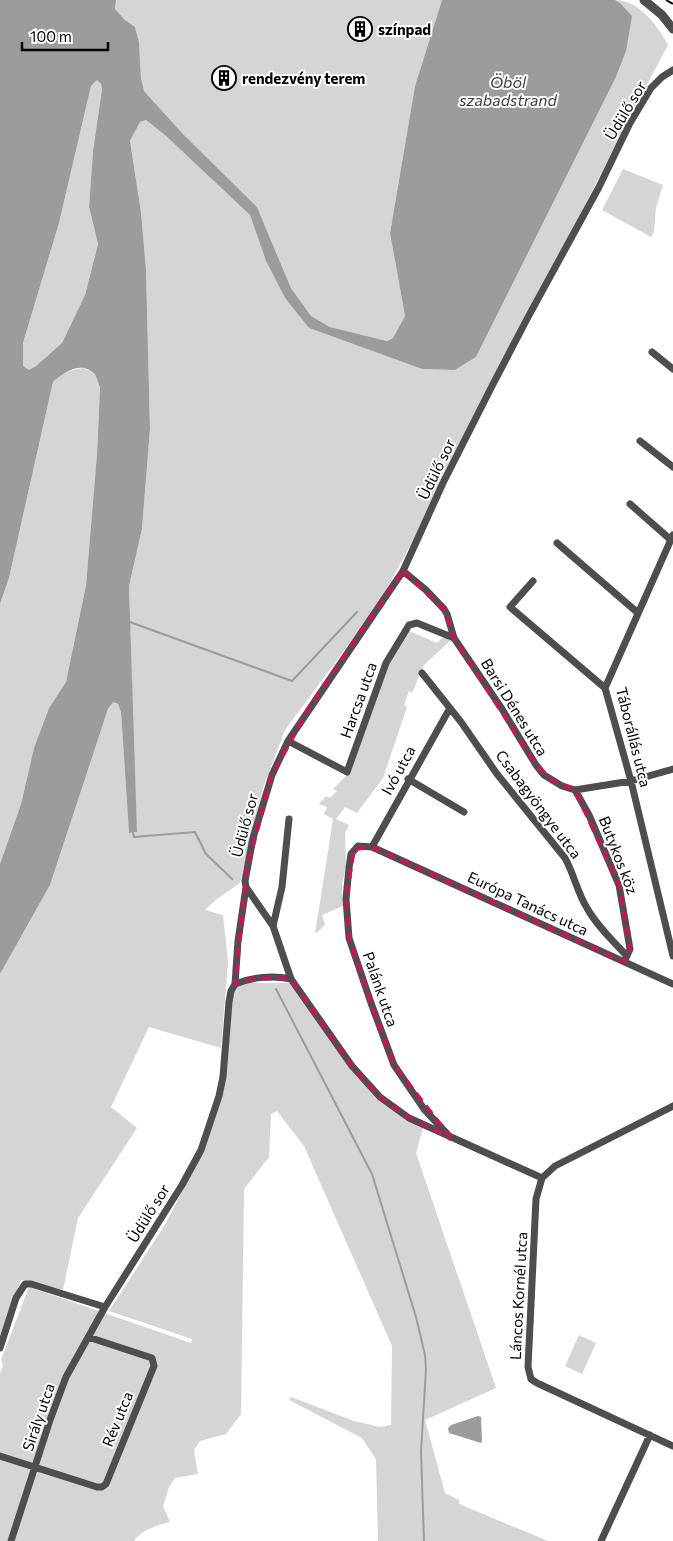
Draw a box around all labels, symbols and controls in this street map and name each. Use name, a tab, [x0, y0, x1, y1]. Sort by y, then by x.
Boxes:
building icon: színpad	[347, 16, 373, 42]
scale bar	[22, 20, 109, 52]
place label: színpad	[378, 20, 431, 38]
text: 100 m	[30, 27, 72, 45]
building icon: rendezvény terem	[211, 65, 237, 91]
place label: rendezvény terem	[242, 69, 365, 87]
water label: Öböl szabadstrand	[459, 72, 557, 109]
street label: Üdülő sor	[600, 77, 650, 143]
street label: Üdülő sor	[414, 436, 458, 502]
street label: Barsi Dénes utca	[478, 655, 552, 759]
street label: Harcsa utca	[336, 660, 380, 740]
street label: Táborállás utca	[613, 685, 655, 789]
street label: Ivó utca	[377, 742, 419, 798]
street label: Csabagyöngye utca	[492, 746, 586, 862]
street label: Üdülő sor	[227, 791, 261, 859]
street label: Butykos köz	[596, 813, 642, 897]
street label: Európa Tanács utca	[465, 867, 591, 939]
street label: Palánk utca	[360, 949, 402, 1029]
street label: Üdülő sor	[123, 1180, 173, 1246]
street label: Láncos Kornél utca	[506, 1231, 530, 1361]
street label: Sirály utca	[18, 1381, 58, 1453]
street label: Rév utca	[98, 1389, 136, 1449]

